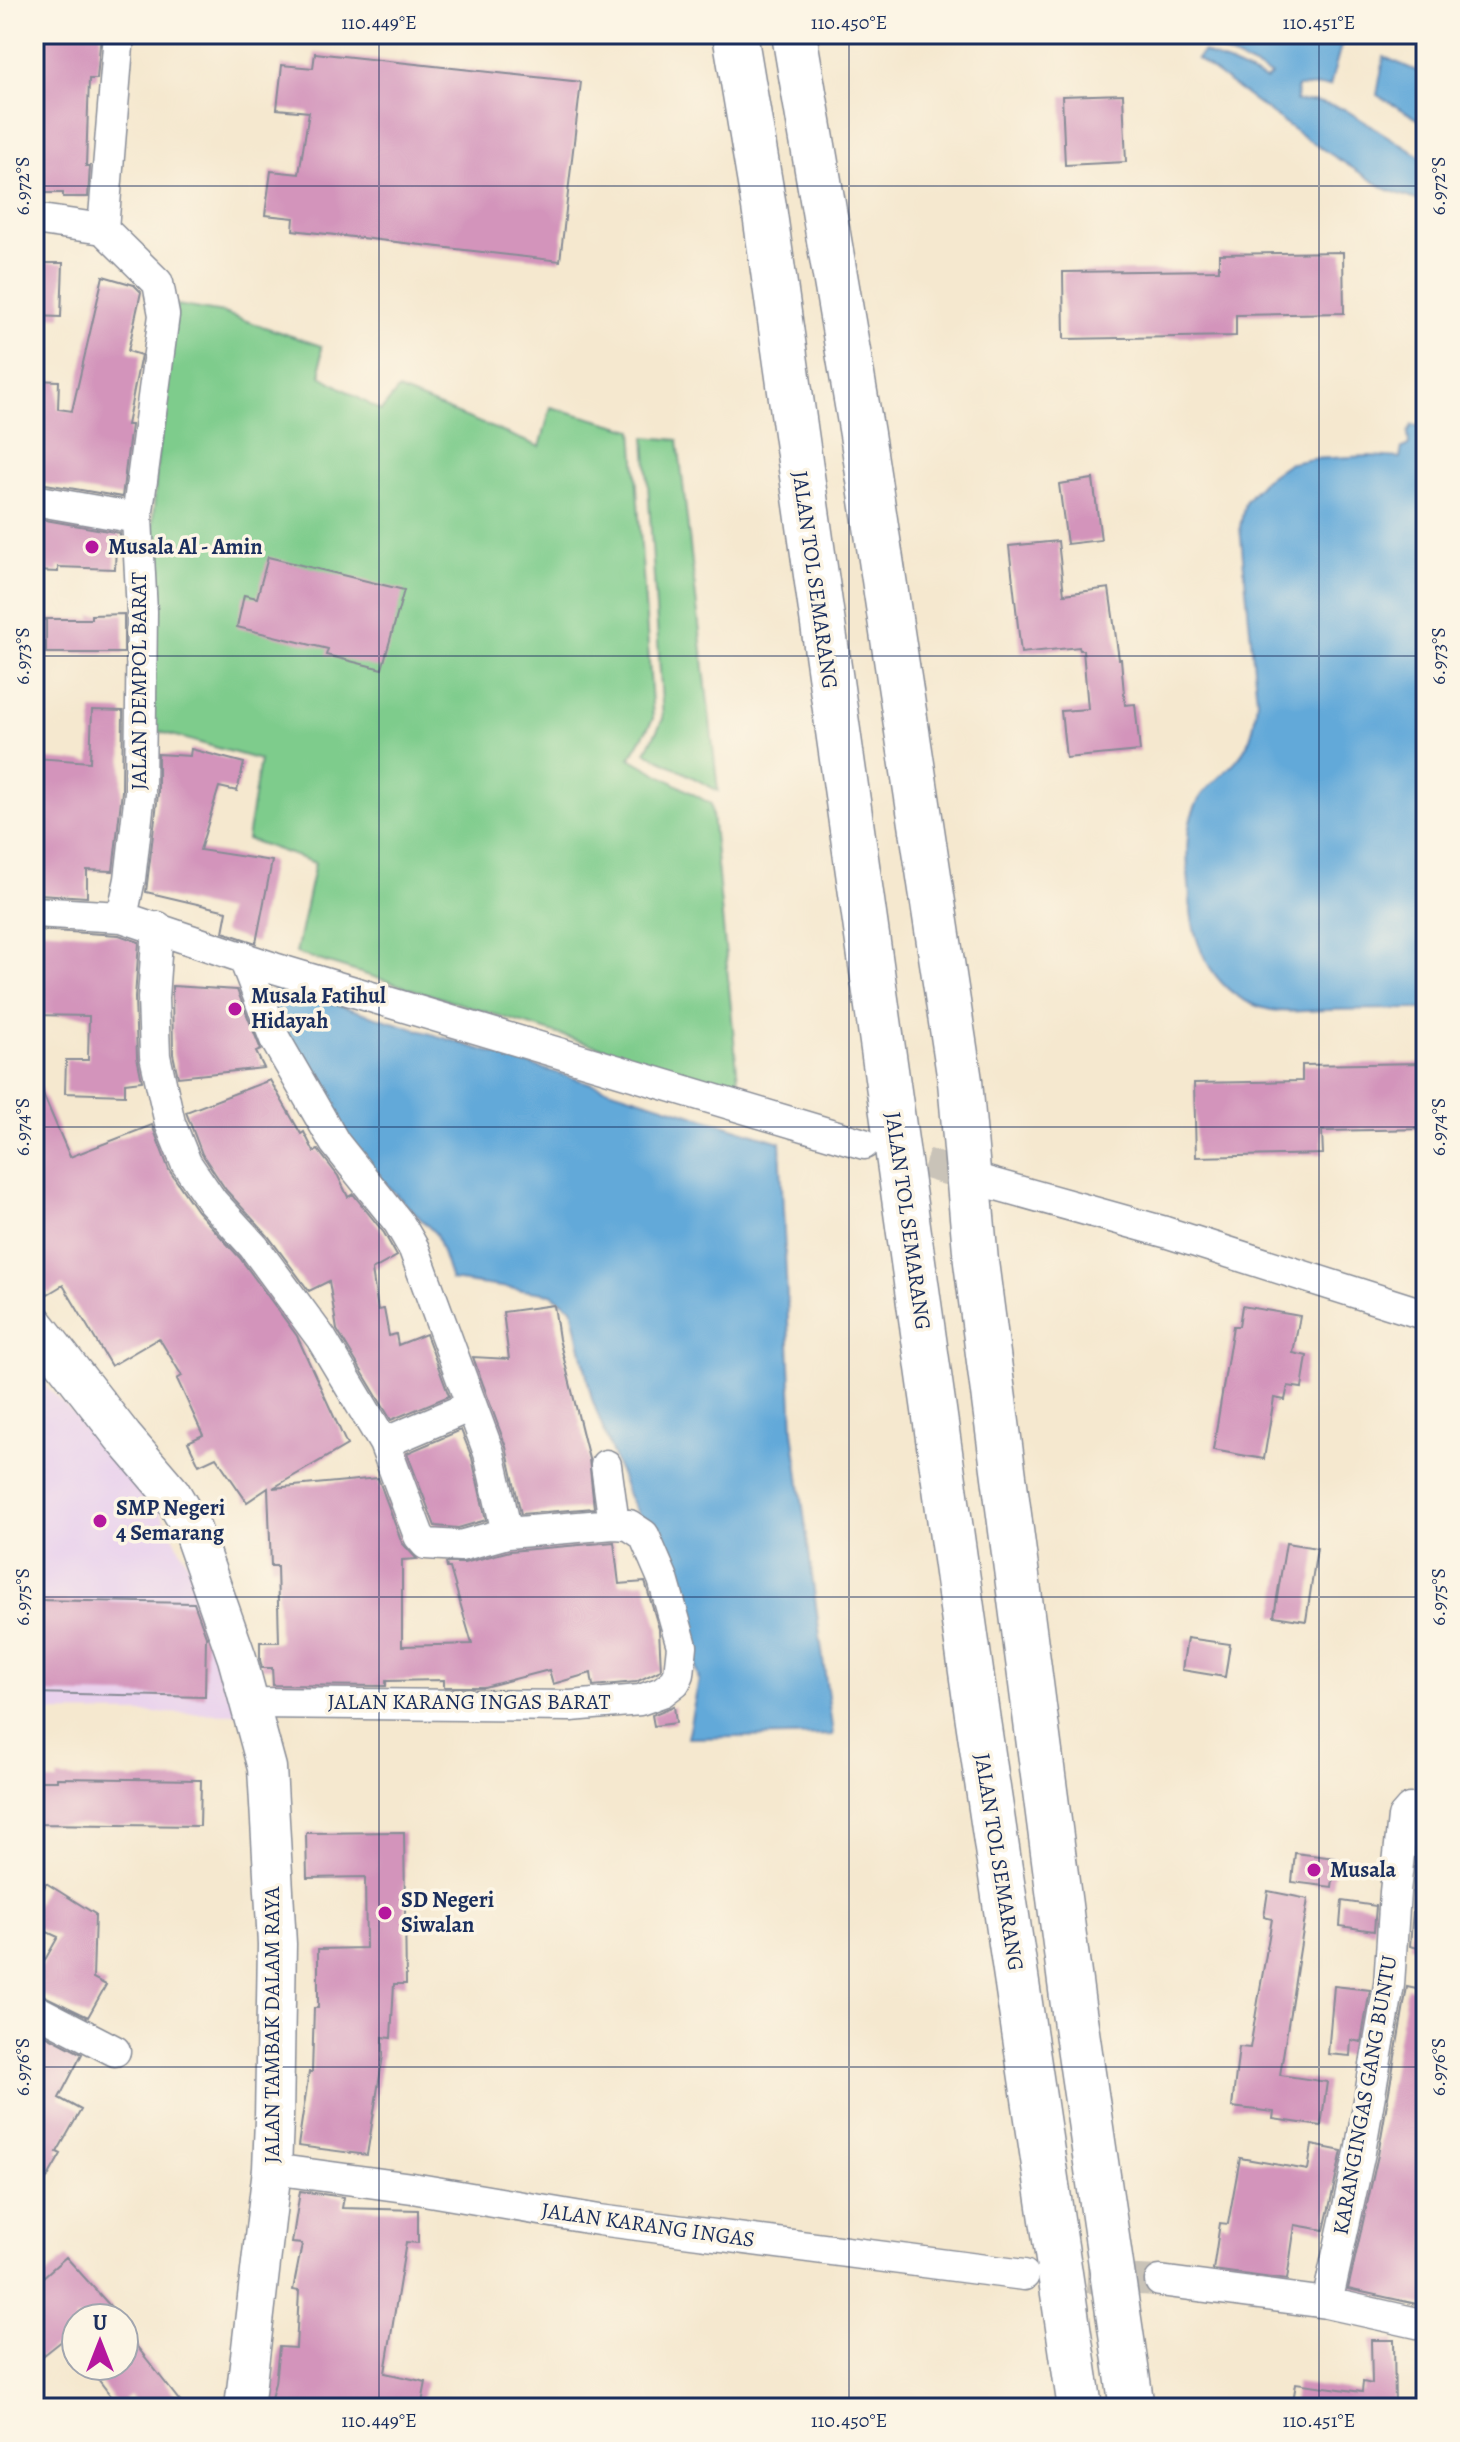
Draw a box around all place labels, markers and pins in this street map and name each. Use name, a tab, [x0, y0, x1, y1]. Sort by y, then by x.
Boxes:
place label: Musala Al - Amin	[108, 532, 263, 562]
marker: Musala Al - Amin	[83, 538, 101, 556]
place label: Musala Fatihul Hidayah	[251, 981, 386, 1036]
marker: Musala Fatihul Hidayah	[226, 1000, 244, 1018]
place label: SMP Negeri 4 Semarang	[116, 1493, 225, 1548]
marker: SMP Negeri 4 Semarang	[91, 1512, 109, 1530]
place label: Musala	[1330, 1855, 1397, 1885]
marker: Musala	[1305, 1861, 1323, 1879]
place label: SD Negeri Siwalan	[401, 1885, 494, 1940]
marker: SD Negeri Siwalan	[376, 1904, 394, 1922]

